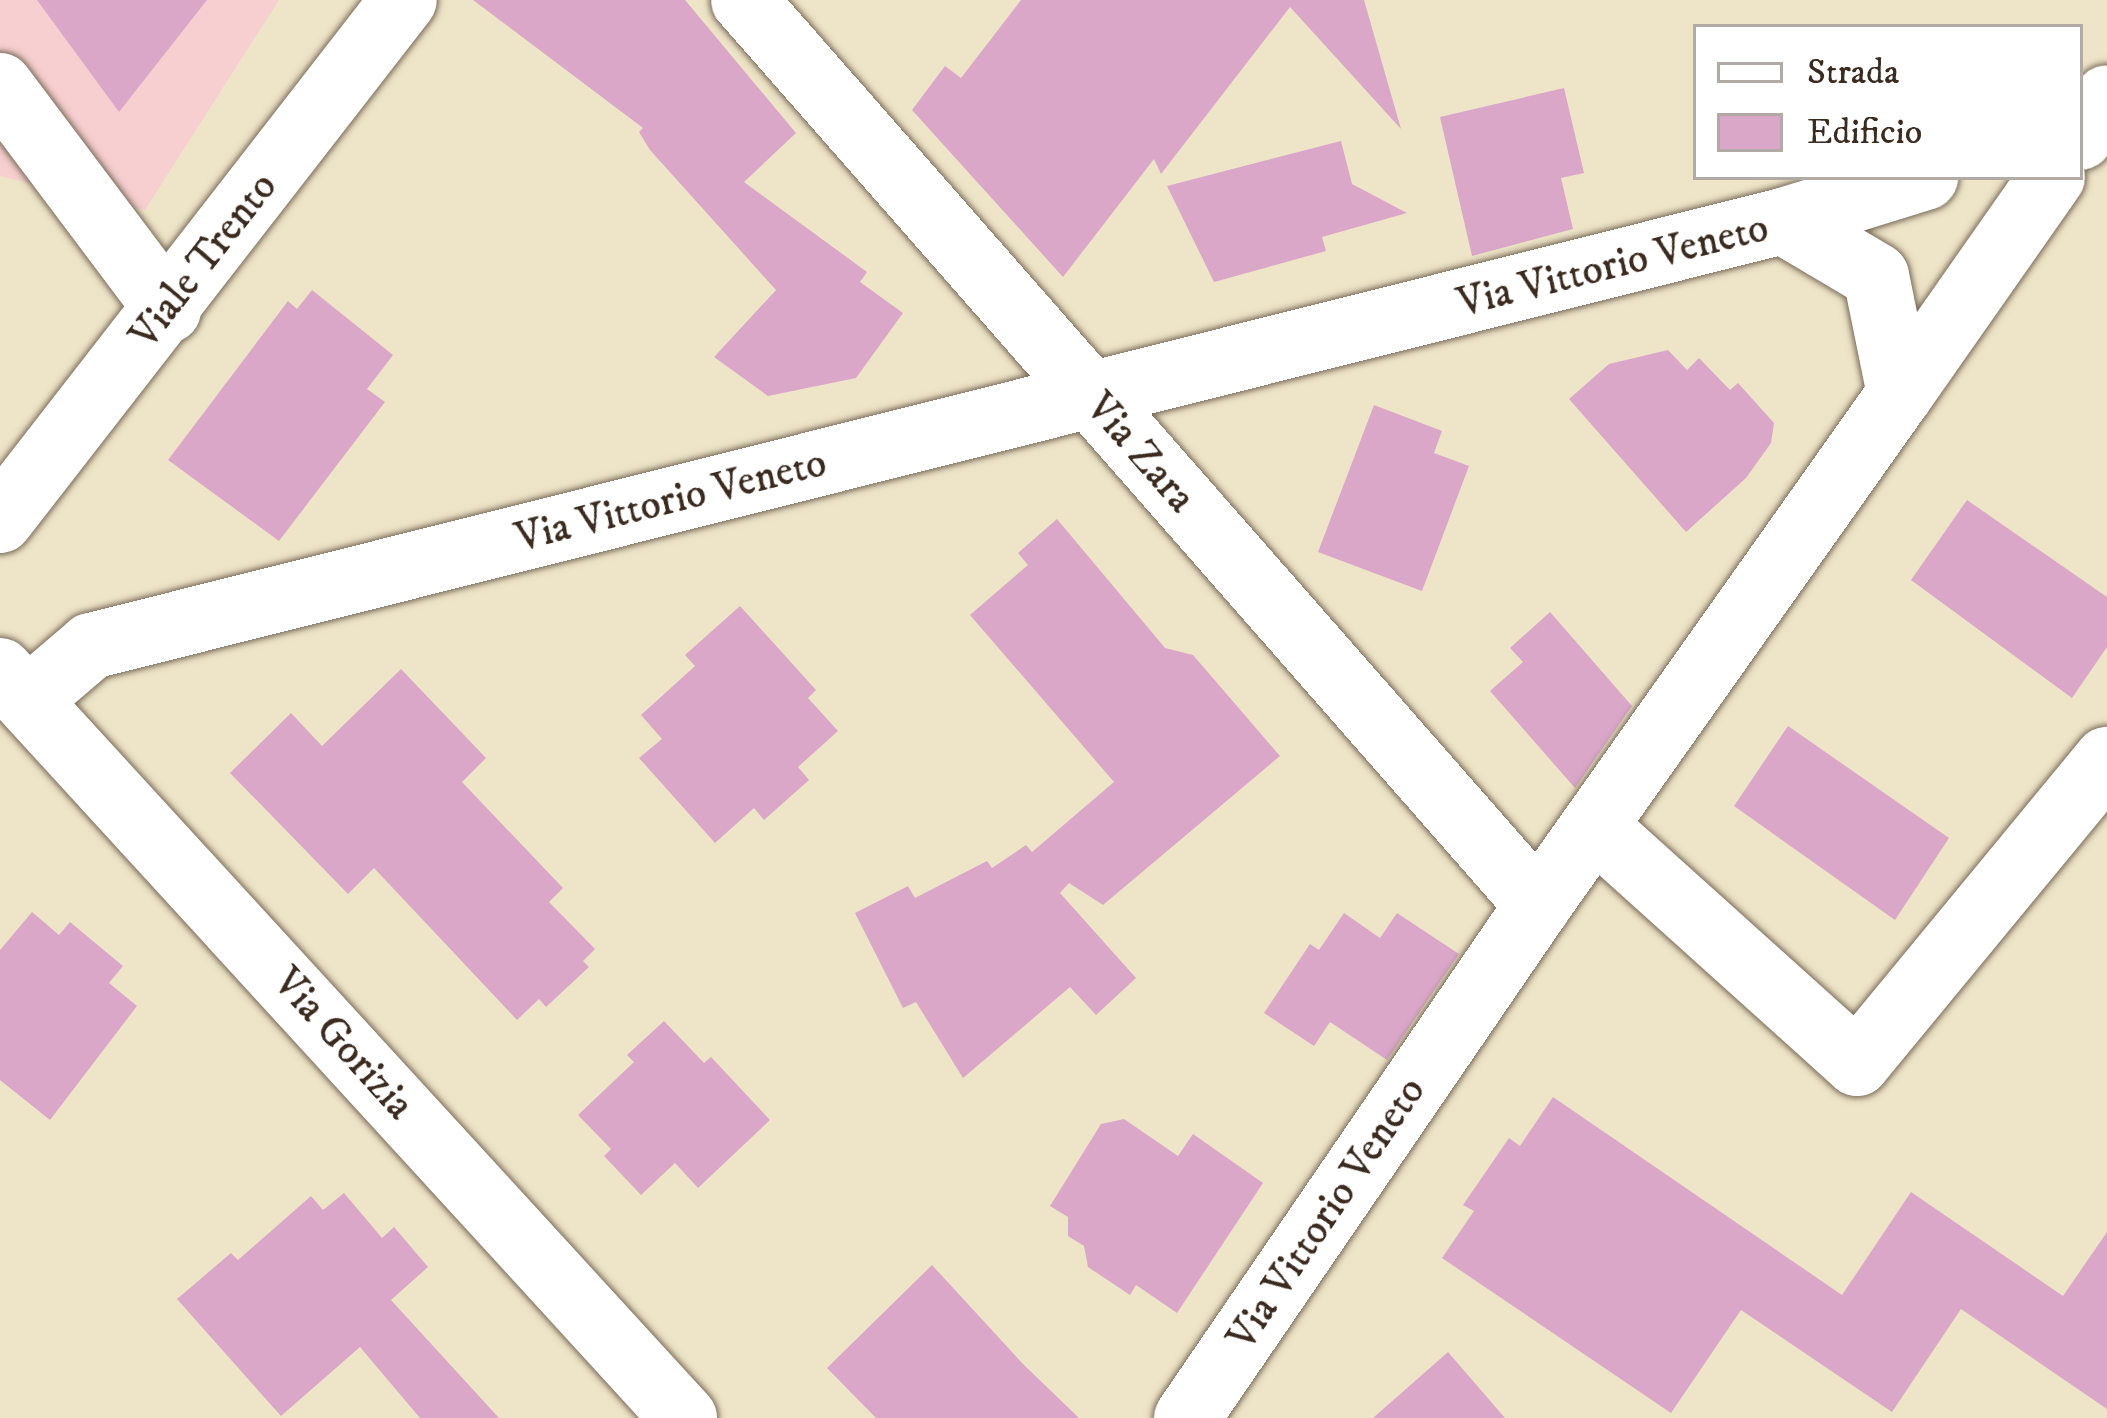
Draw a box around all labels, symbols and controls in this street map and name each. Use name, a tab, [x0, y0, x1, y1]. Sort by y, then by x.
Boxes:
legend	[1693, 24, 2083, 180]
text: Strada	[1807, 50, 1899, 95]
text: Edificio	[1807, 110, 1922, 155]
street label: Viale Trento	[120, 163, 288, 359]
street label: Via Vittorio Veneto	[1452, 203, 1774, 329]
street label: Via Zara	[1074, 383, 1206, 523]
street label: Via Vittorio Veneto	[510, 438, 832, 564]
street label: Via Gorizia	[262, 958, 424, 1130]
street label: Via Vittorio Veneto	[1217, 1068, 1437, 1360]

